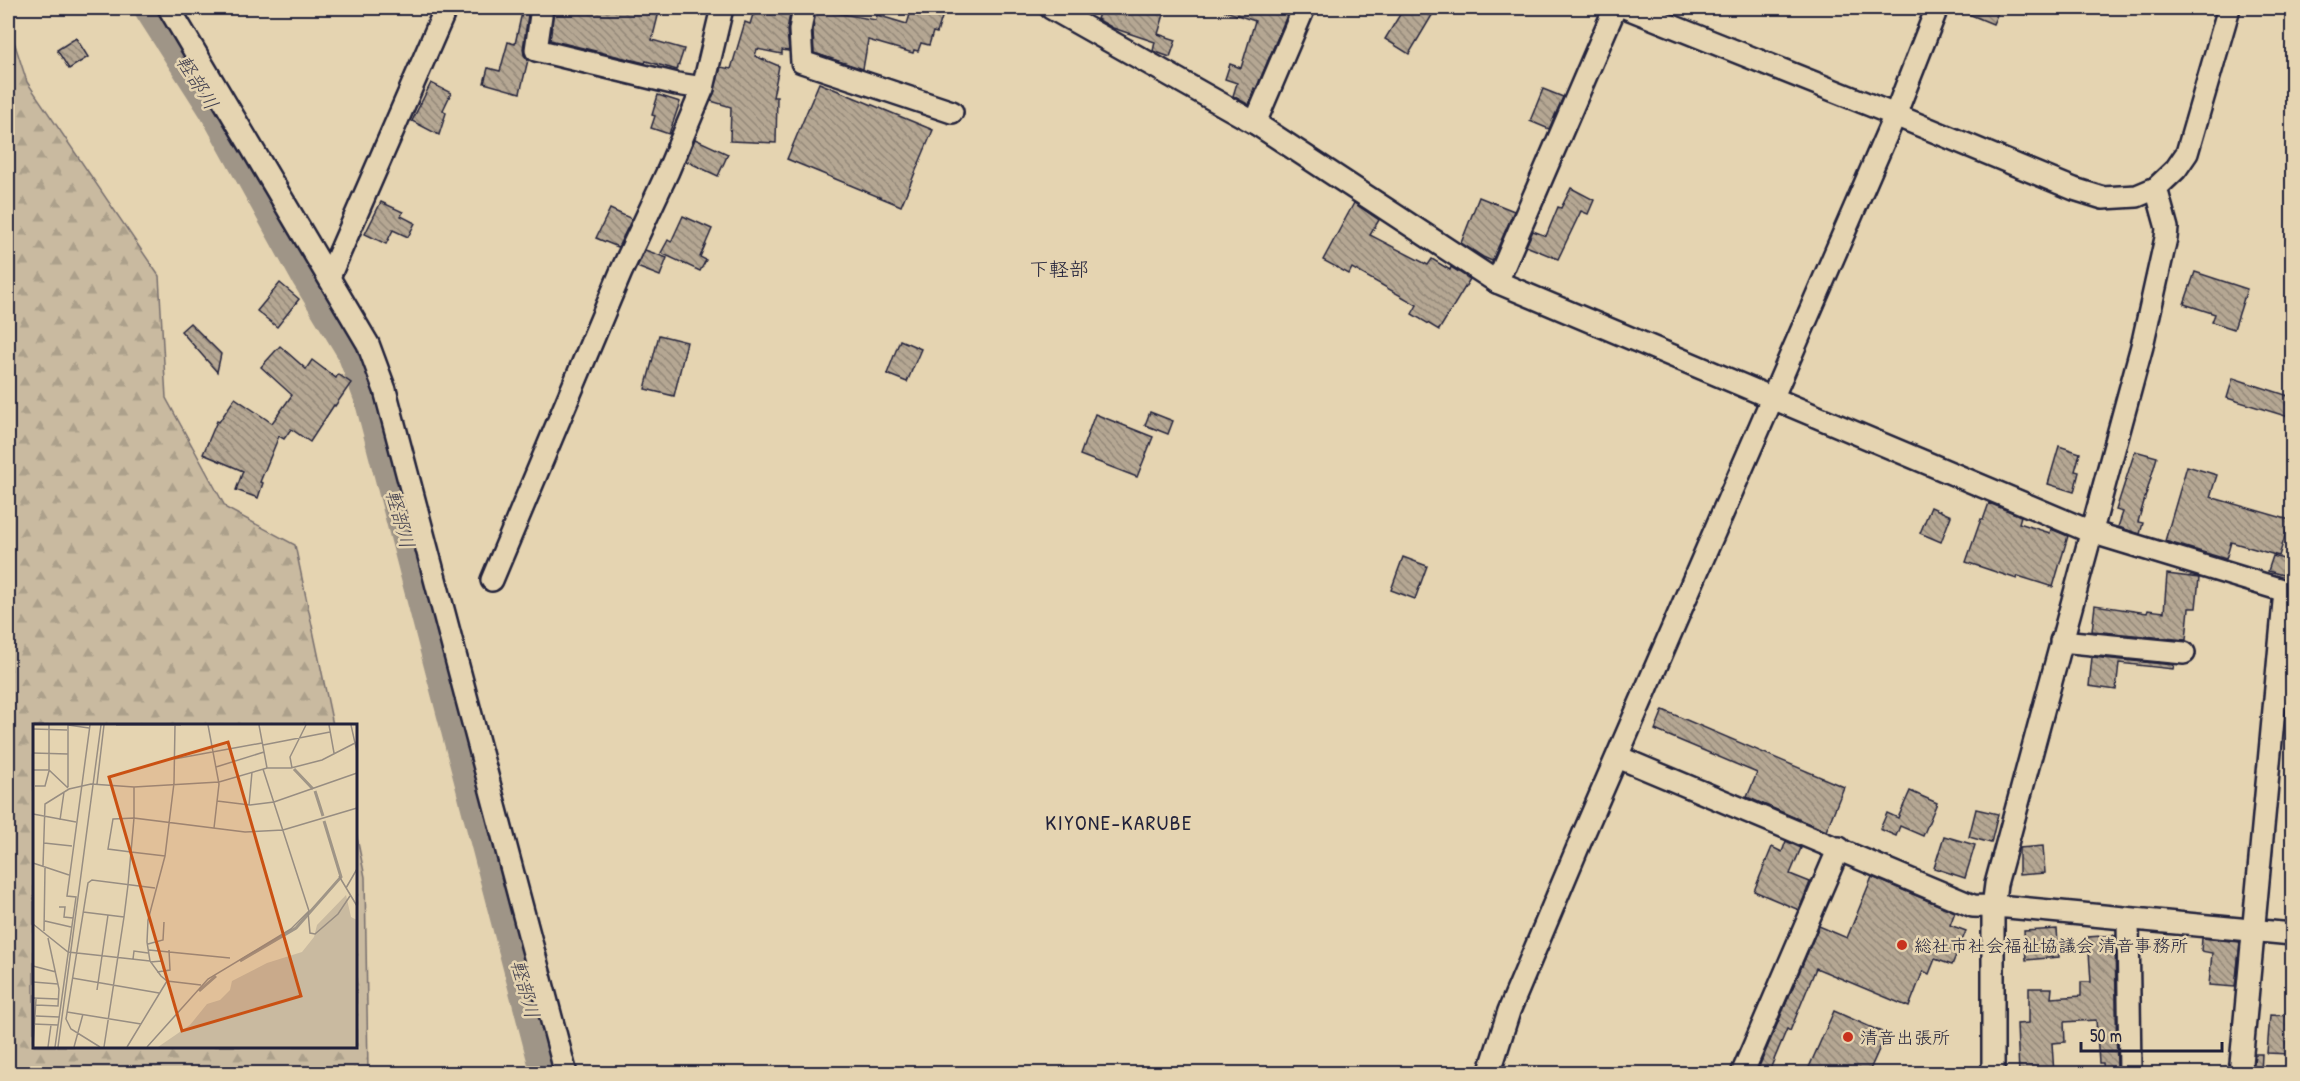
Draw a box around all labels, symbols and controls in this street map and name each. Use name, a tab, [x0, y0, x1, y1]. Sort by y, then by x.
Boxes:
water label: 軽部川	[171, 49, 225, 115]
district label: 下軽部	[1029, 255, 1089, 282]
water label: 軽部川	[380, 487, 422, 551]
inset map	[33, 724, 357, 1048]
district label: KIYONE-KARUBE	[1045, 808, 1193, 837]
place label: 総社市社会福祉協議会 清音事務所	[1914, 933, 2188, 958]
marker: 総社市社会福祉協議会 清音事務所	[1895, 938, 1909, 952]
water label: 軽部川	[505, 957, 547, 1021]
scale bar	[2081, 1015, 2222, 1053]
text: 50 m	[2090, 1023, 2122, 1048]
place label: 清音出張所	[1860, 1025, 1950, 1050]
marker: 清音出張所	[1841, 1030, 1855, 1044]

